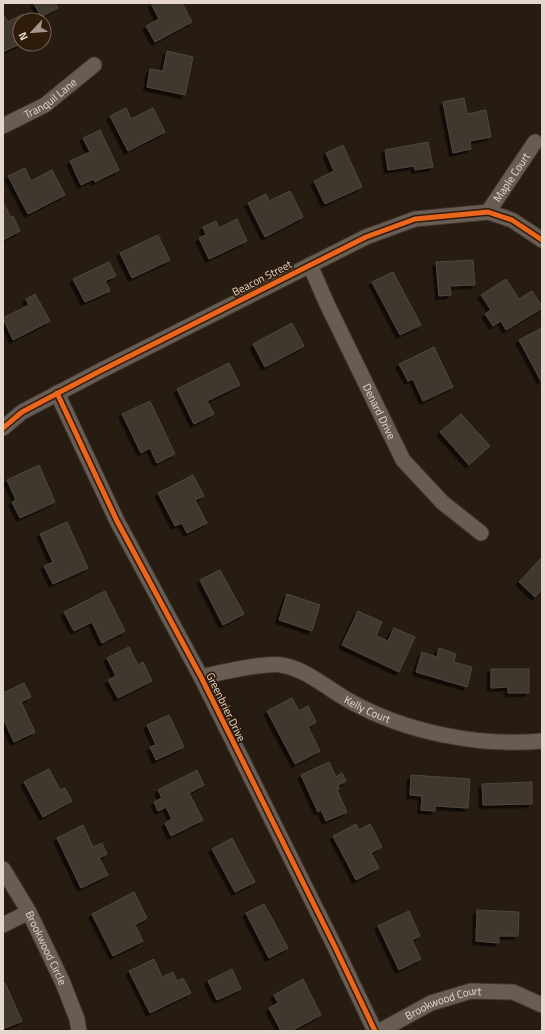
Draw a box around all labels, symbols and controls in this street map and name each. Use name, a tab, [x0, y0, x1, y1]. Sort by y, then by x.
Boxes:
north arrow	[12, 12, 52, 52]
text: N	[14, 29, 32, 43]
street label: Tranquil Lane	[21, 74, 80, 122]
street label: Maple Court	[489, 149, 534, 205]
street label: Beacon Street	[229, 256, 295, 300]
street label: Denard Drive	[359, 381, 400, 442]
street label: Greenbrier Drive	[202, 670, 250, 745]
street label: Kelly Court	[341, 691, 393, 727]
street label: Brookwood Circle	[22, 908, 71, 988]
street label: Brookwood Court	[402, 982, 482, 1024]

